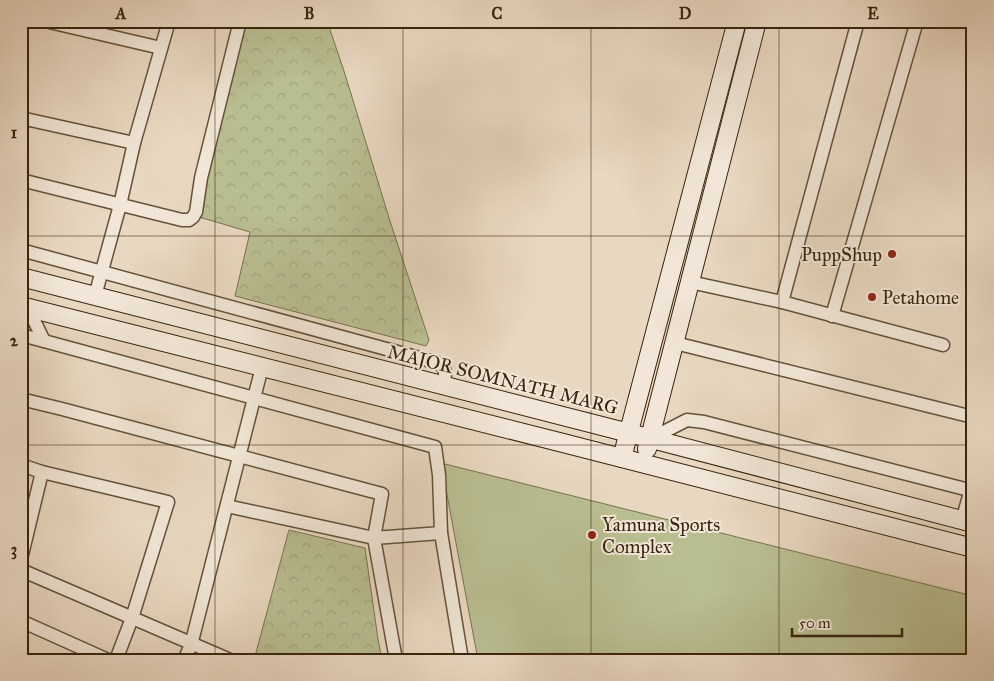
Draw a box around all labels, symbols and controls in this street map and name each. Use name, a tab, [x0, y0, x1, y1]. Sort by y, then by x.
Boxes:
text: A	[115, 4, 127, 23]
text: B	[304, 4, 314, 23]
text: C	[492, 4, 503, 23]
text: D	[679, 4, 692, 23]
text: E	[867, 4, 879, 23]
text: 1	[11, 123, 18, 142]
place label: PuppShup	[801, 243, 882, 266]
marker: PuppShup	[886, 248, 898, 260]
place label: Petahome	[882, 286, 959, 309]
marker: Petahome	[866, 291, 878, 303]
text: 2	[10, 331, 19, 350]
street label: MAJOR SOMNATH MARG	[385, 340, 621, 420]
place label: Yamuna Sports Complex	[602, 513, 720, 558]
marker: Yamuna Sports Complex	[586, 529, 598, 541]
text: 3	[11, 540, 17, 560]
scale bar	[792, 606, 902, 638]
text: 50 m	[799, 614, 831, 632]

